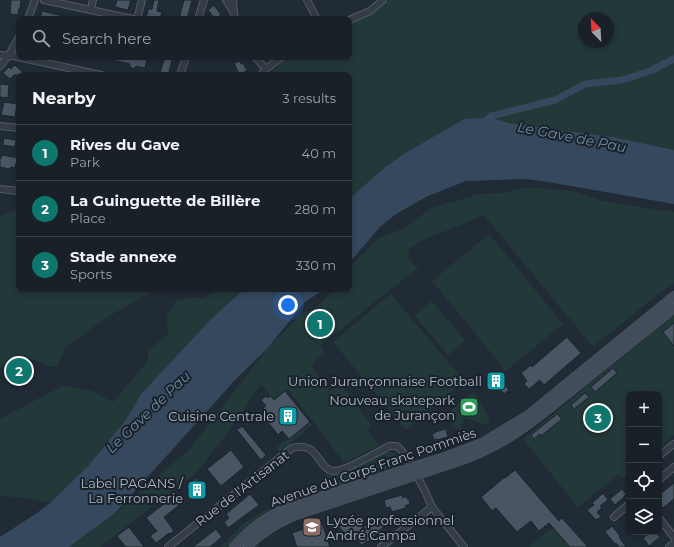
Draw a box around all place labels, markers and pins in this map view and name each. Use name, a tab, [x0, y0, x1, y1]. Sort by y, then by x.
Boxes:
pin: 1	[307, 309, 333, 339]
pin: 2	[6, 356, 32, 386]
building icon: Union Jurançonnaise Football	[485, 370, 507, 392]
place label: Union Jurançonnaise Football	[288, 373, 482, 389]
place label: Nouveau skatepark de Jurançon	[329, 392, 455, 423]
sports icon: Nouveau skatepark de Jurançon	[458, 396, 480, 418]
pin: 3	[585, 403, 611, 433]
building icon: Cuisine Centrale	[277, 405, 299, 427]
place label: Cuisine Centrale	[168, 408, 274, 424]
place label: Label PAGANS / La Ferronnerie	[80, 475, 184, 506]
building icon: Label PAGANS / La Ferronnerie	[186, 479, 208, 501]
place label: Lycée professionnel André Campa	[326, 512, 454, 543]
school or university icon: Lycée professionnel André Campa	[301, 516, 323, 538]

